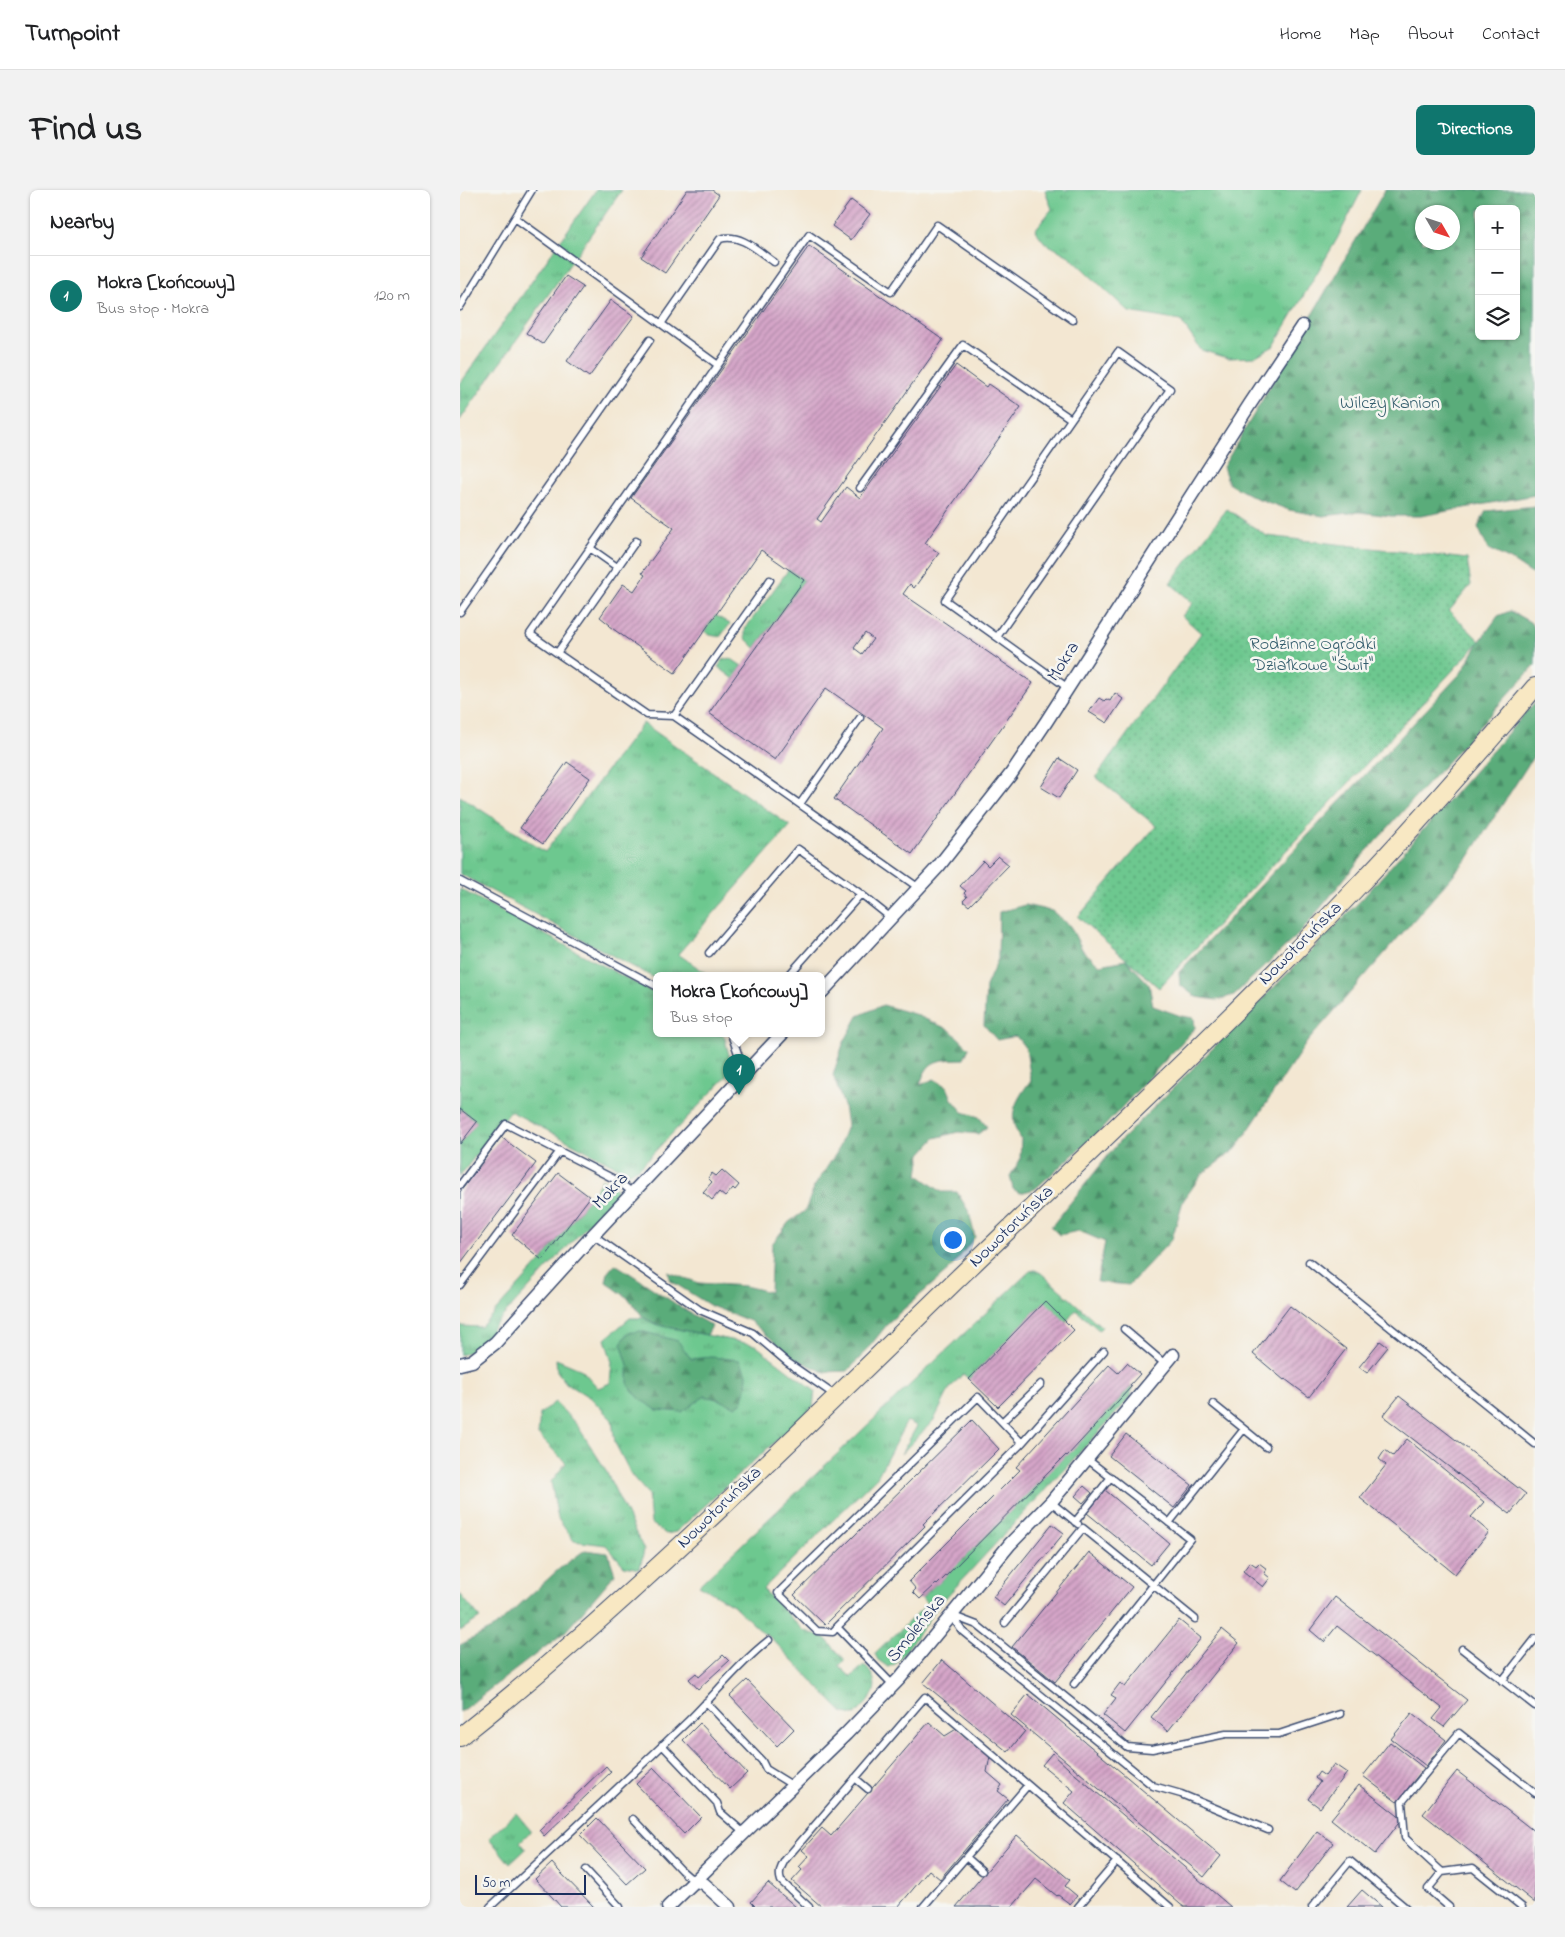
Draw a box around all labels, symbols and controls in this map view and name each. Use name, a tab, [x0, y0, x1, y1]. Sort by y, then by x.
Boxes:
text: Turnpoint	[25, 17, 120, 52]
text: Home	[1280, 22, 1321, 48]
text: Map	[1349, 22, 1380, 48]
text: About	[1408, 22, 1454, 48]
text: Contact	[1482, 22, 1540, 48]
text: Find us	[30, 105, 142, 156]
button: Directions	[1416, 105, 1535, 155]
north arrow	[1415, 205, 1460, 250]
map controls	[1475, 205, 1520, 340]
button: +	[1475, 205, 1520, 250]
text: Nearby	[50, 208, 114, 238]
button: −	[1475, 250, 1520, 295]
text: Mokra [końcowy]	[97, 270, 235, 297]
text: 1	[63, 284, 69, 308]
text: 120 m	[374, 284, 410, 308]
button: layers	[1475, 295, 1520, 340]
text: Bus stop · Mokra	[97, 297, 209, 321]
park label: Wilczy Kanion	[1340, 391, 1440, 417]
park label: Rodzinne Ogródki Działkowe "Świt"	[1250, 632, 1376, 679]
street label: Mokra	[1041, 637, 1087, 687]
street label: Nowotoruńska	[1253, 896, 1349, 992]
popup	[653, 972, 825, 1037]
text: Mokra [końcowy]	[670, 979, 808, 1006]
text: Bus stop	[670, 1006, 733, 1030]
pin: 1	[723, 1054, 755, 1095]
street label: Mokra	[587, 1166, 635, 1216]
street label: Nowotoruńska	[964, 1180, 1060, 1274]
your location	[940, 1227, 966, 1253]
street label: Nowotoruńska	[672, 1461, 768, 1555]
street label: Smoleńska	[881, 1589, 953, 1669]
scale bar	[475, 1872, 586, 1895]
text: 50 m	[482, 1873, 510, 1894]

